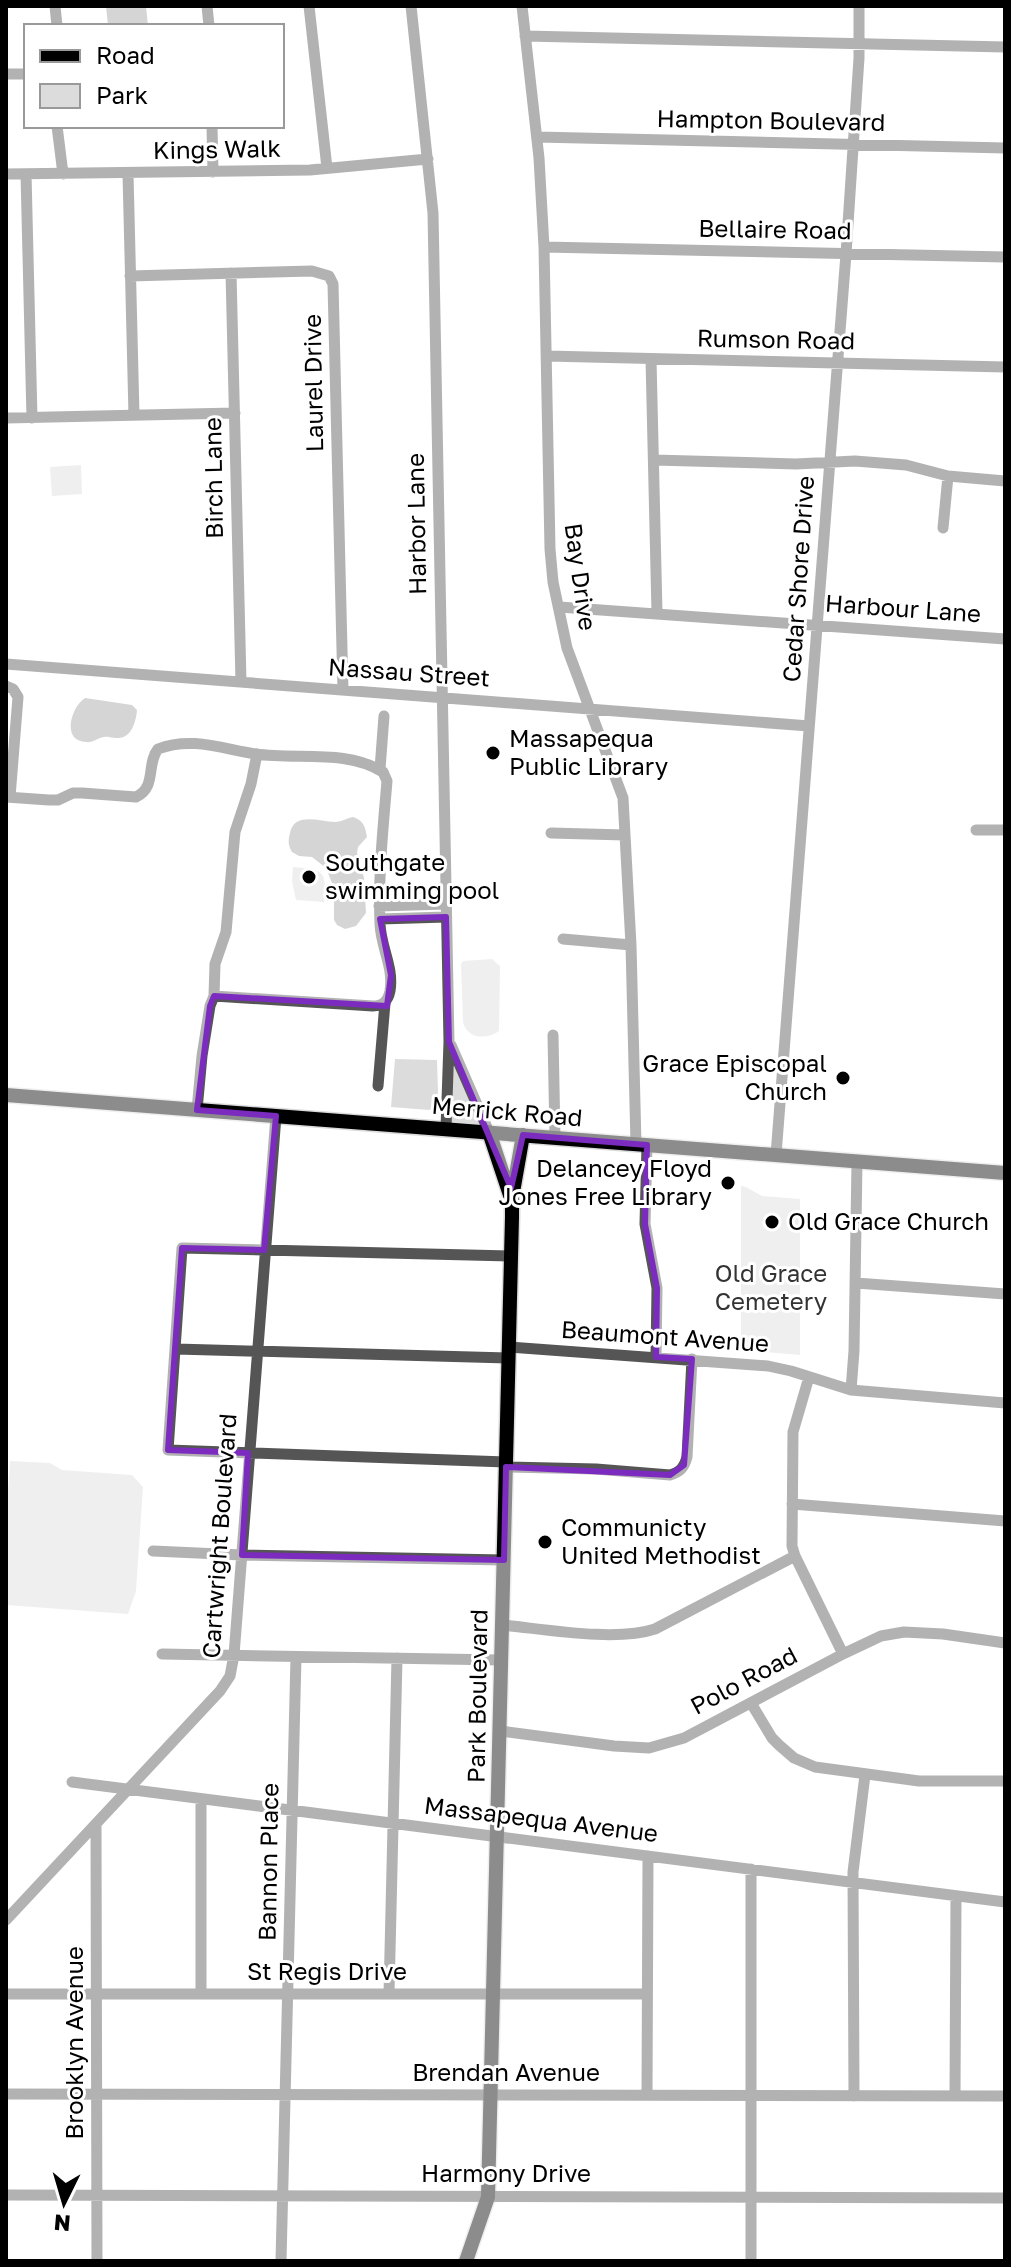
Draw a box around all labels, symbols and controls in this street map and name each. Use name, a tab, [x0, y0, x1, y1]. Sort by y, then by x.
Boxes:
legend	[24, 24, 284, 128]
text: Road	[96, 40, 155, 69]
text: Park	[96, 80, 148, 109]
street label: Hampton Boulevard	[656, 103, 886, 136]
street label: Kings Walk	[153, 133, 281, 164]
street label: Bellaire Road	[698, 213, 852, 244]
street label: Laurel Drive	[297, 314, 328, 452]
street label: Rumson Road	[697, 323, 855, 354]
street label: Birch Lane	[197, 417, 228, 539]
street label: Harbor Lane	[400, 453, 431, 595]
street label: Cedar Shore Drive	[776, 475, 819, 683]
street label: Bay Drive	[560, 521, 603, 632]
street label: Harbour Lane	[824, 588, 982, 627]
street label: Nassau Street	[327, 651, 491, 692]
place label: Massapequa Public Library	[509, 723, 668, 780]
marker: Massapequa Public Library	[484, 744, 502, 762]
place label: Southgate swimming pool	[325, 847, 499, 904]
marker: Southgate swimming pool	[300, 868, 318, 886]
place label: Grace Episcopal Church	[642, 1048, 827, 1105]
marker: Grace Episcopal Church	[834, 1069, 852, 1087]
street label: Merrick Road	[431, 1089, 584, 1132]
place label: Delancey Floyd Jones Free Library	[499, 1153, 712, 1210]
marker: Delancey Floyd Jones Free Library	[719, 1174, 737, 1192]
place label: Old Grace Church	[788, 1206, 989, 1235]
marker: Old Grace Church	[763, 1213, 781, 1231]
park label: Old Grace Cemetery	[715, 1258, 827, 1315]
street label: Beaumont Avenue	[560, 1314, 770, 1357]
street label: Cartwright Boulevard	[195, 1412, 242, 1659]
place label: Communicty United Methodist	[561, 1512, 761, 1569]
marker: Communicty United Methodist	[536, 1533, 554, 1551]
street label: Park Boulevard	[460, 1609, 493, 1783]
street label: Polo Road	[685, 1640, 802, 1720]
street label: Bannon Place	[252, 1783, 283, 1941]
street label: Massapequa Avenue	[423, 1790, 660, 1847]
street label: Brooklyn Avenue	[59, 1946, 88, 2140]
street label: St Regis Drive	[247, 1956, 407, 1985]
street label: Brendan Avenue	[412, 2057, 600, 2086]
street label: Harmony Drive	[421, 2158, 591, 2187]
north arrow	[24, 2163, 104, 2243]
text: N	[53, 2209, 72, 2238]

